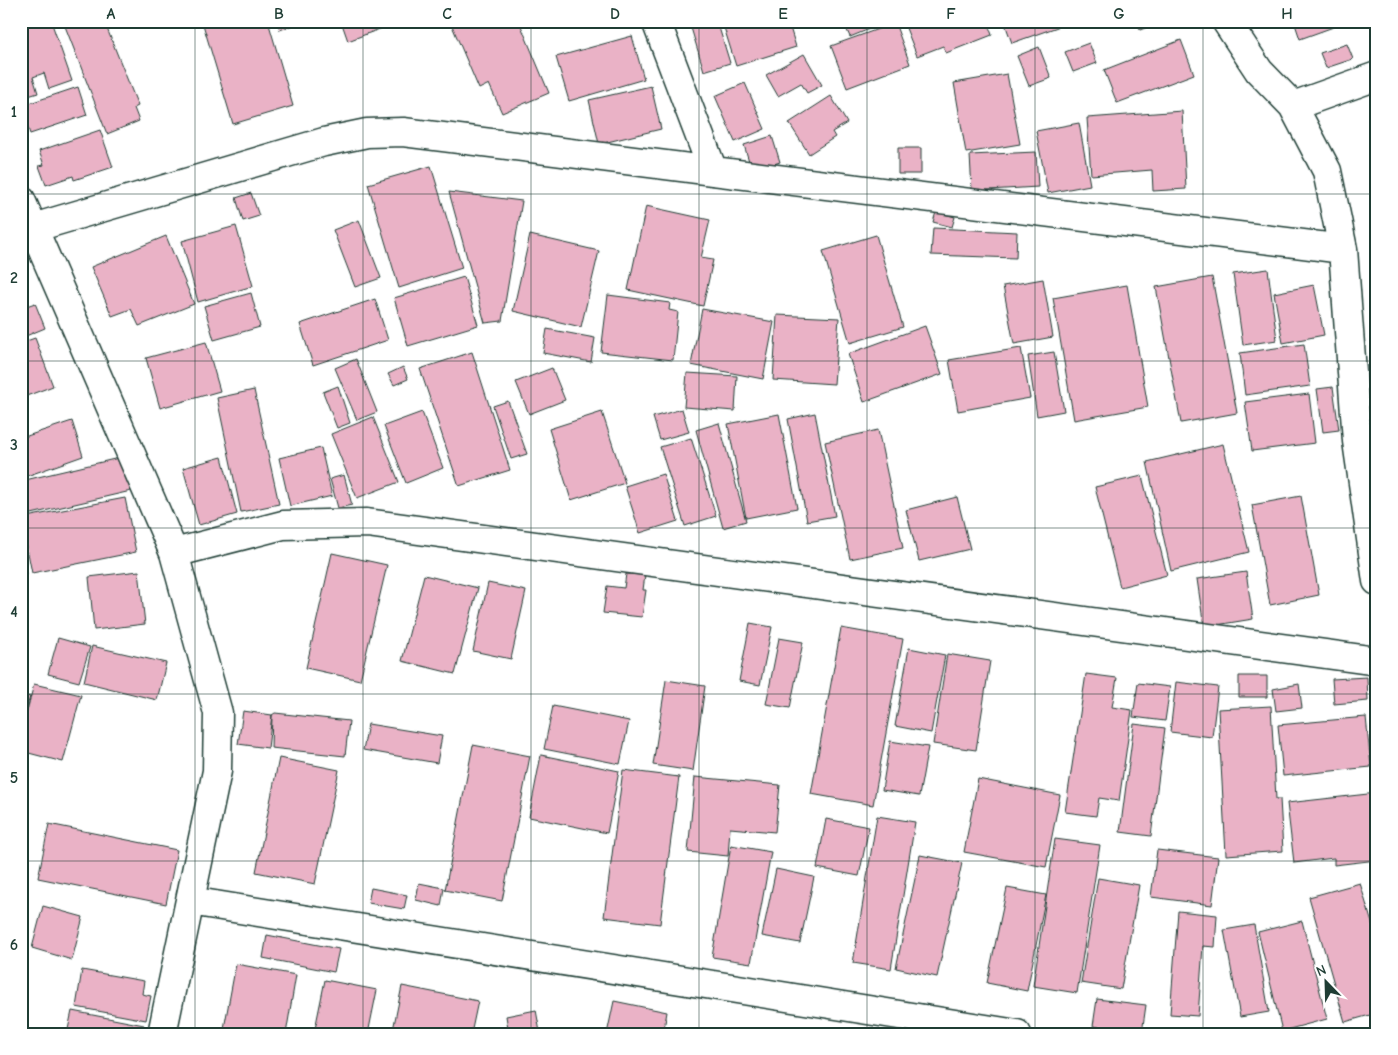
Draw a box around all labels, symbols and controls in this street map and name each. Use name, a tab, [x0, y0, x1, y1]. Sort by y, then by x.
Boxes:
text: A	[107, 5, 116, 23]
text: B	[274, 5, 284, 23]
text: C	[442, 5, 452, 23]
text: D	[610, 5, 620, 23]
text: E	[778, 5, 788, 23]
text: F	[946, 5, 956, 23]
text: G	[1113, 5, 1125, 23]
text: H	[1281, 5, 1293, 23]
text: 1	[11, 103, 17, 121]
text: 2	[10, 269, 18, 287]
text: 3	[10, 436, 18, 454]
text: 4	[10, 603, 18, 621]
text: 5	[10, 769, 18, 787]
text: 6	[10, 936, 18, 954]
north arrow	[1300, 958, 1350, 1008]
text: N	[1314, 961, 1329, 980]

